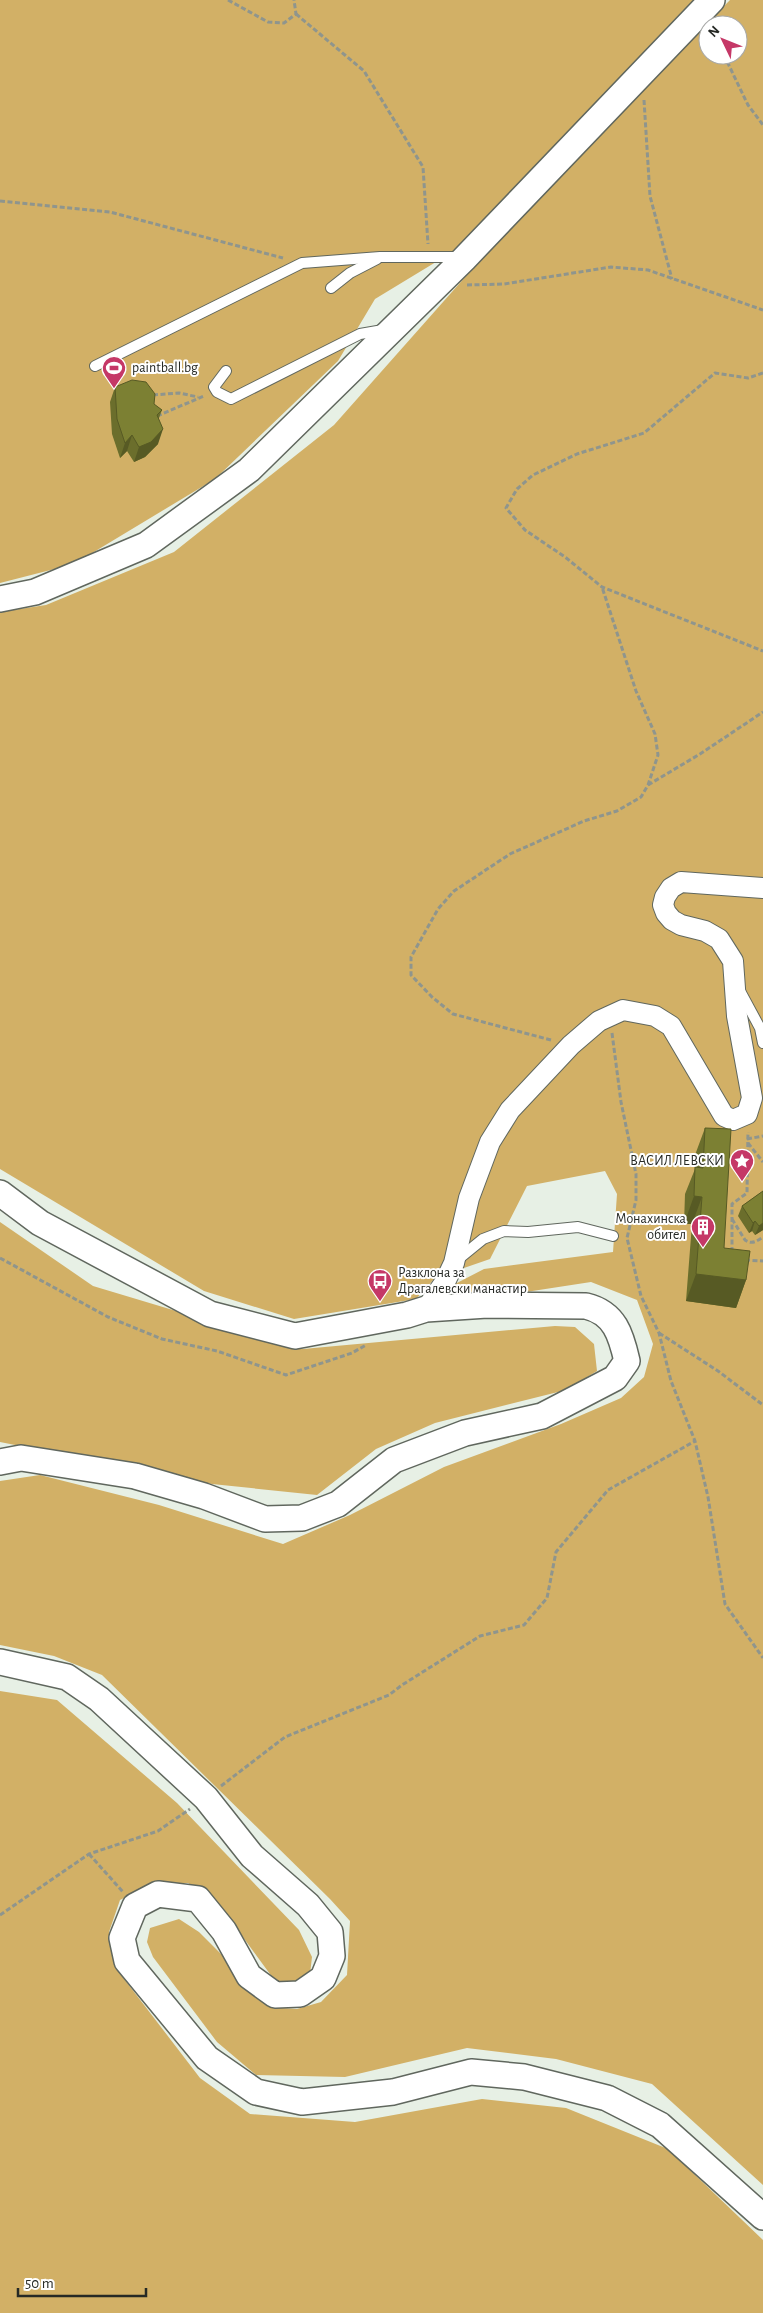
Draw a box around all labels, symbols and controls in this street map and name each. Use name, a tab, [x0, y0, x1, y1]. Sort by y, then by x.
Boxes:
north arrow	[698, 15, 748, 65]
text: N	[706, 23, 723, 40]
sports icon: paintball.bg	[101, 355, 127, 389]
place label: paintball.bg	[132, 361, 198, 375]
place icon: ВАСИЛ ЛЕВСКИ	[729, 1148, 755, 1182]
place label: ВАСИЛ ЛЕВСКИ	[630, 1154, 724, 1168]
place label: Монахинска обител	[615, 1212, 687, 1242]
building icon: Монахинска обител	[690, 1214, 716, 1248]
place label: Разклона за Драгалевски манастир	[398, 1266, 527, 1296]
bus stop icon: Разклона за Драгалевски манастир	[367, 1268, 393, 1302]
scale bar	[18, 2266, 145, 2298]
text: 50 m	[25, 2276, 54, 2291]

